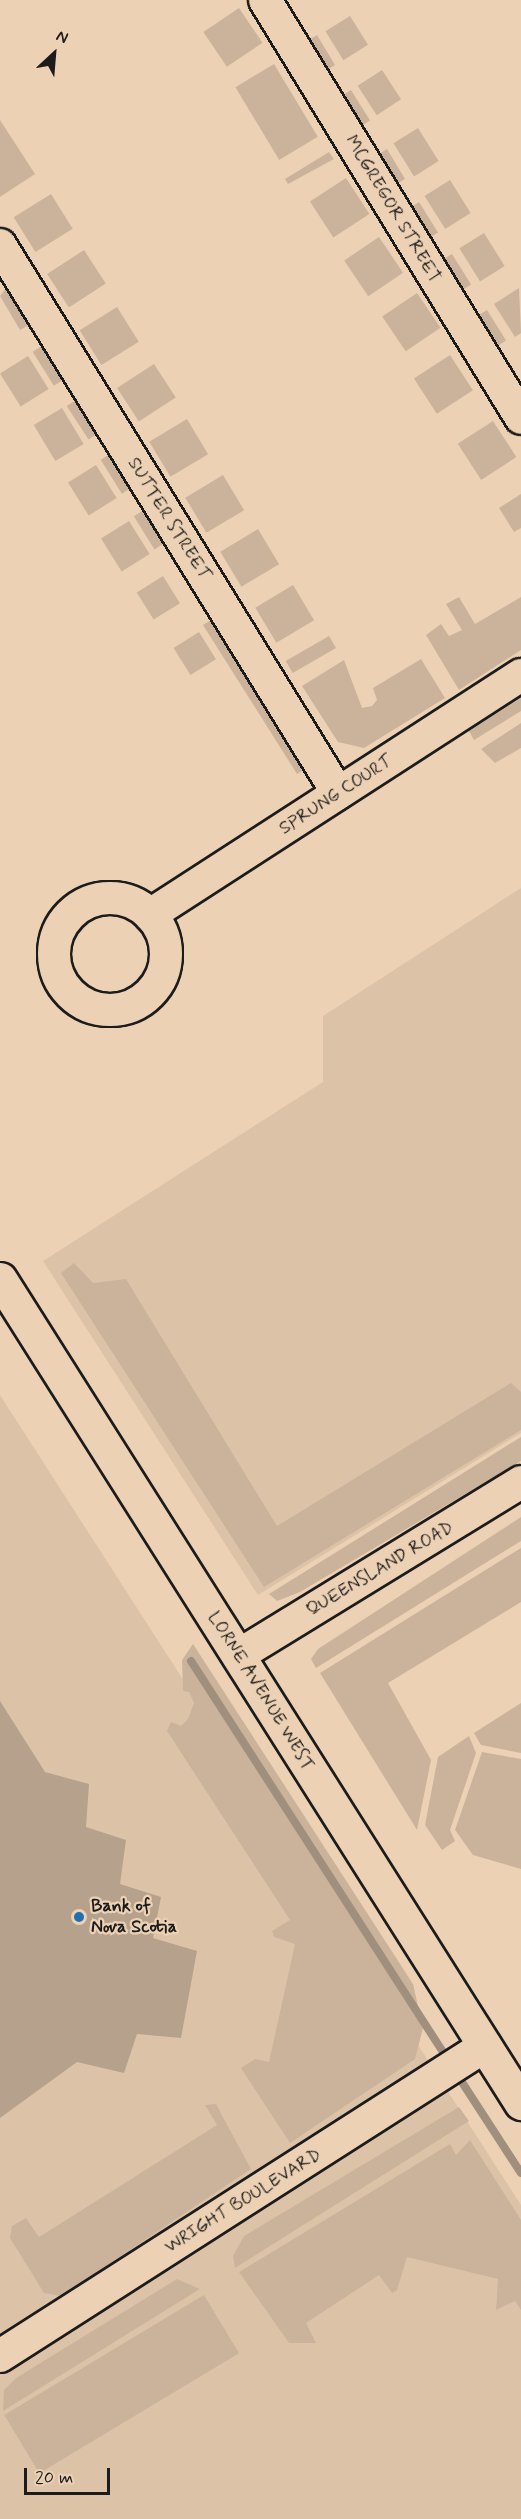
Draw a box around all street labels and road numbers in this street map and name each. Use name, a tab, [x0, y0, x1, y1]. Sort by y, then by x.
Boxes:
street label: MCGREGOR STREET	[340, 131, 446, 287]
street label: SUTTER STREET	[122, 453, 216, 585]
street label: SPRUNG COURT	[275, 750, 397, 840]
street label: QUEENSLAND ROAD	[304, 1517, 456, 1621]
street label: LORNE AVENUE WEST	[203, 1607, 319, 1775]
street label: WRIGHT BOULEVARD	[162, 2145, 324, 2257]

